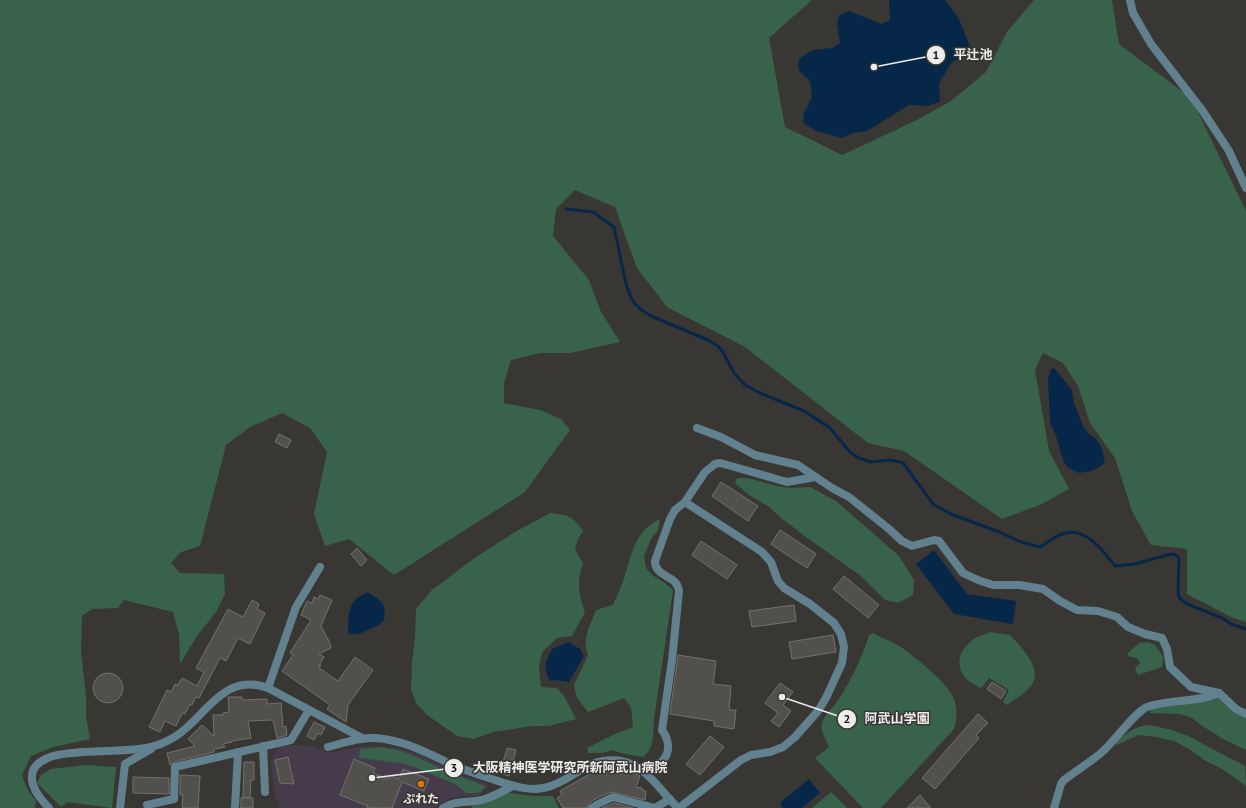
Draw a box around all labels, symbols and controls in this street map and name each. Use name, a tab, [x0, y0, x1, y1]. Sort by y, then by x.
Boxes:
callout: 平辻池	[926, 42, 1001, 67]
text: 平辻池	[953, 46, 993, 63]
text: 1	[933, 47, 939, 62]
callout: 阿武山学園	[837, 706, 938, 731]
text: 阿武山学園	[864, 710, 930, 727]
text: 2	[844, 711, 850, 726]
callout: 大阪精神医学研究所新阿武山病院	[444, 755, 675, 780]
text: 大阪精神医学研究所新阿武山病院	[472, 759, 668, 776]
text: 3	[451, 760, 457, 775]
marker: ぷれた	[416, 779, 426, 789]
place label: ぷれた	[403, 791, 439, 806]

